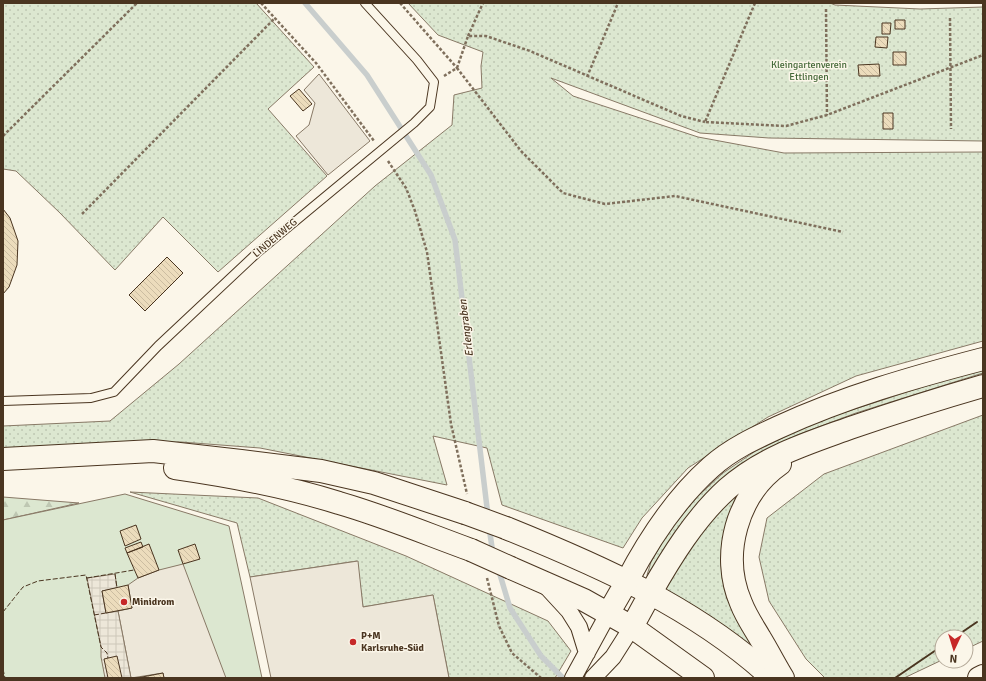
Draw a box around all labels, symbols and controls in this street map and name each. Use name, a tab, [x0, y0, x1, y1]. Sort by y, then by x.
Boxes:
park label: Kleingartenverein Ettlingen	[771, 59, 847, 83]
street label: LINDENWEG	[250, 216, 300, 260]
water label: Erlengraben	[456, 298, 476, 357]
place label: Minidrom	[132, 596, 174, 608]
marker: Minidrom	[119, 597, 129, 607]
north arrow	[934, 629, 974, 669]
place label: P+M Karlsruhe-Süd	[361, 630, 425, 654]
marker: P+M Karlsruhe-Süd	[348, 637, 358, 647]
text: N	[949, 652, 958, 665]

